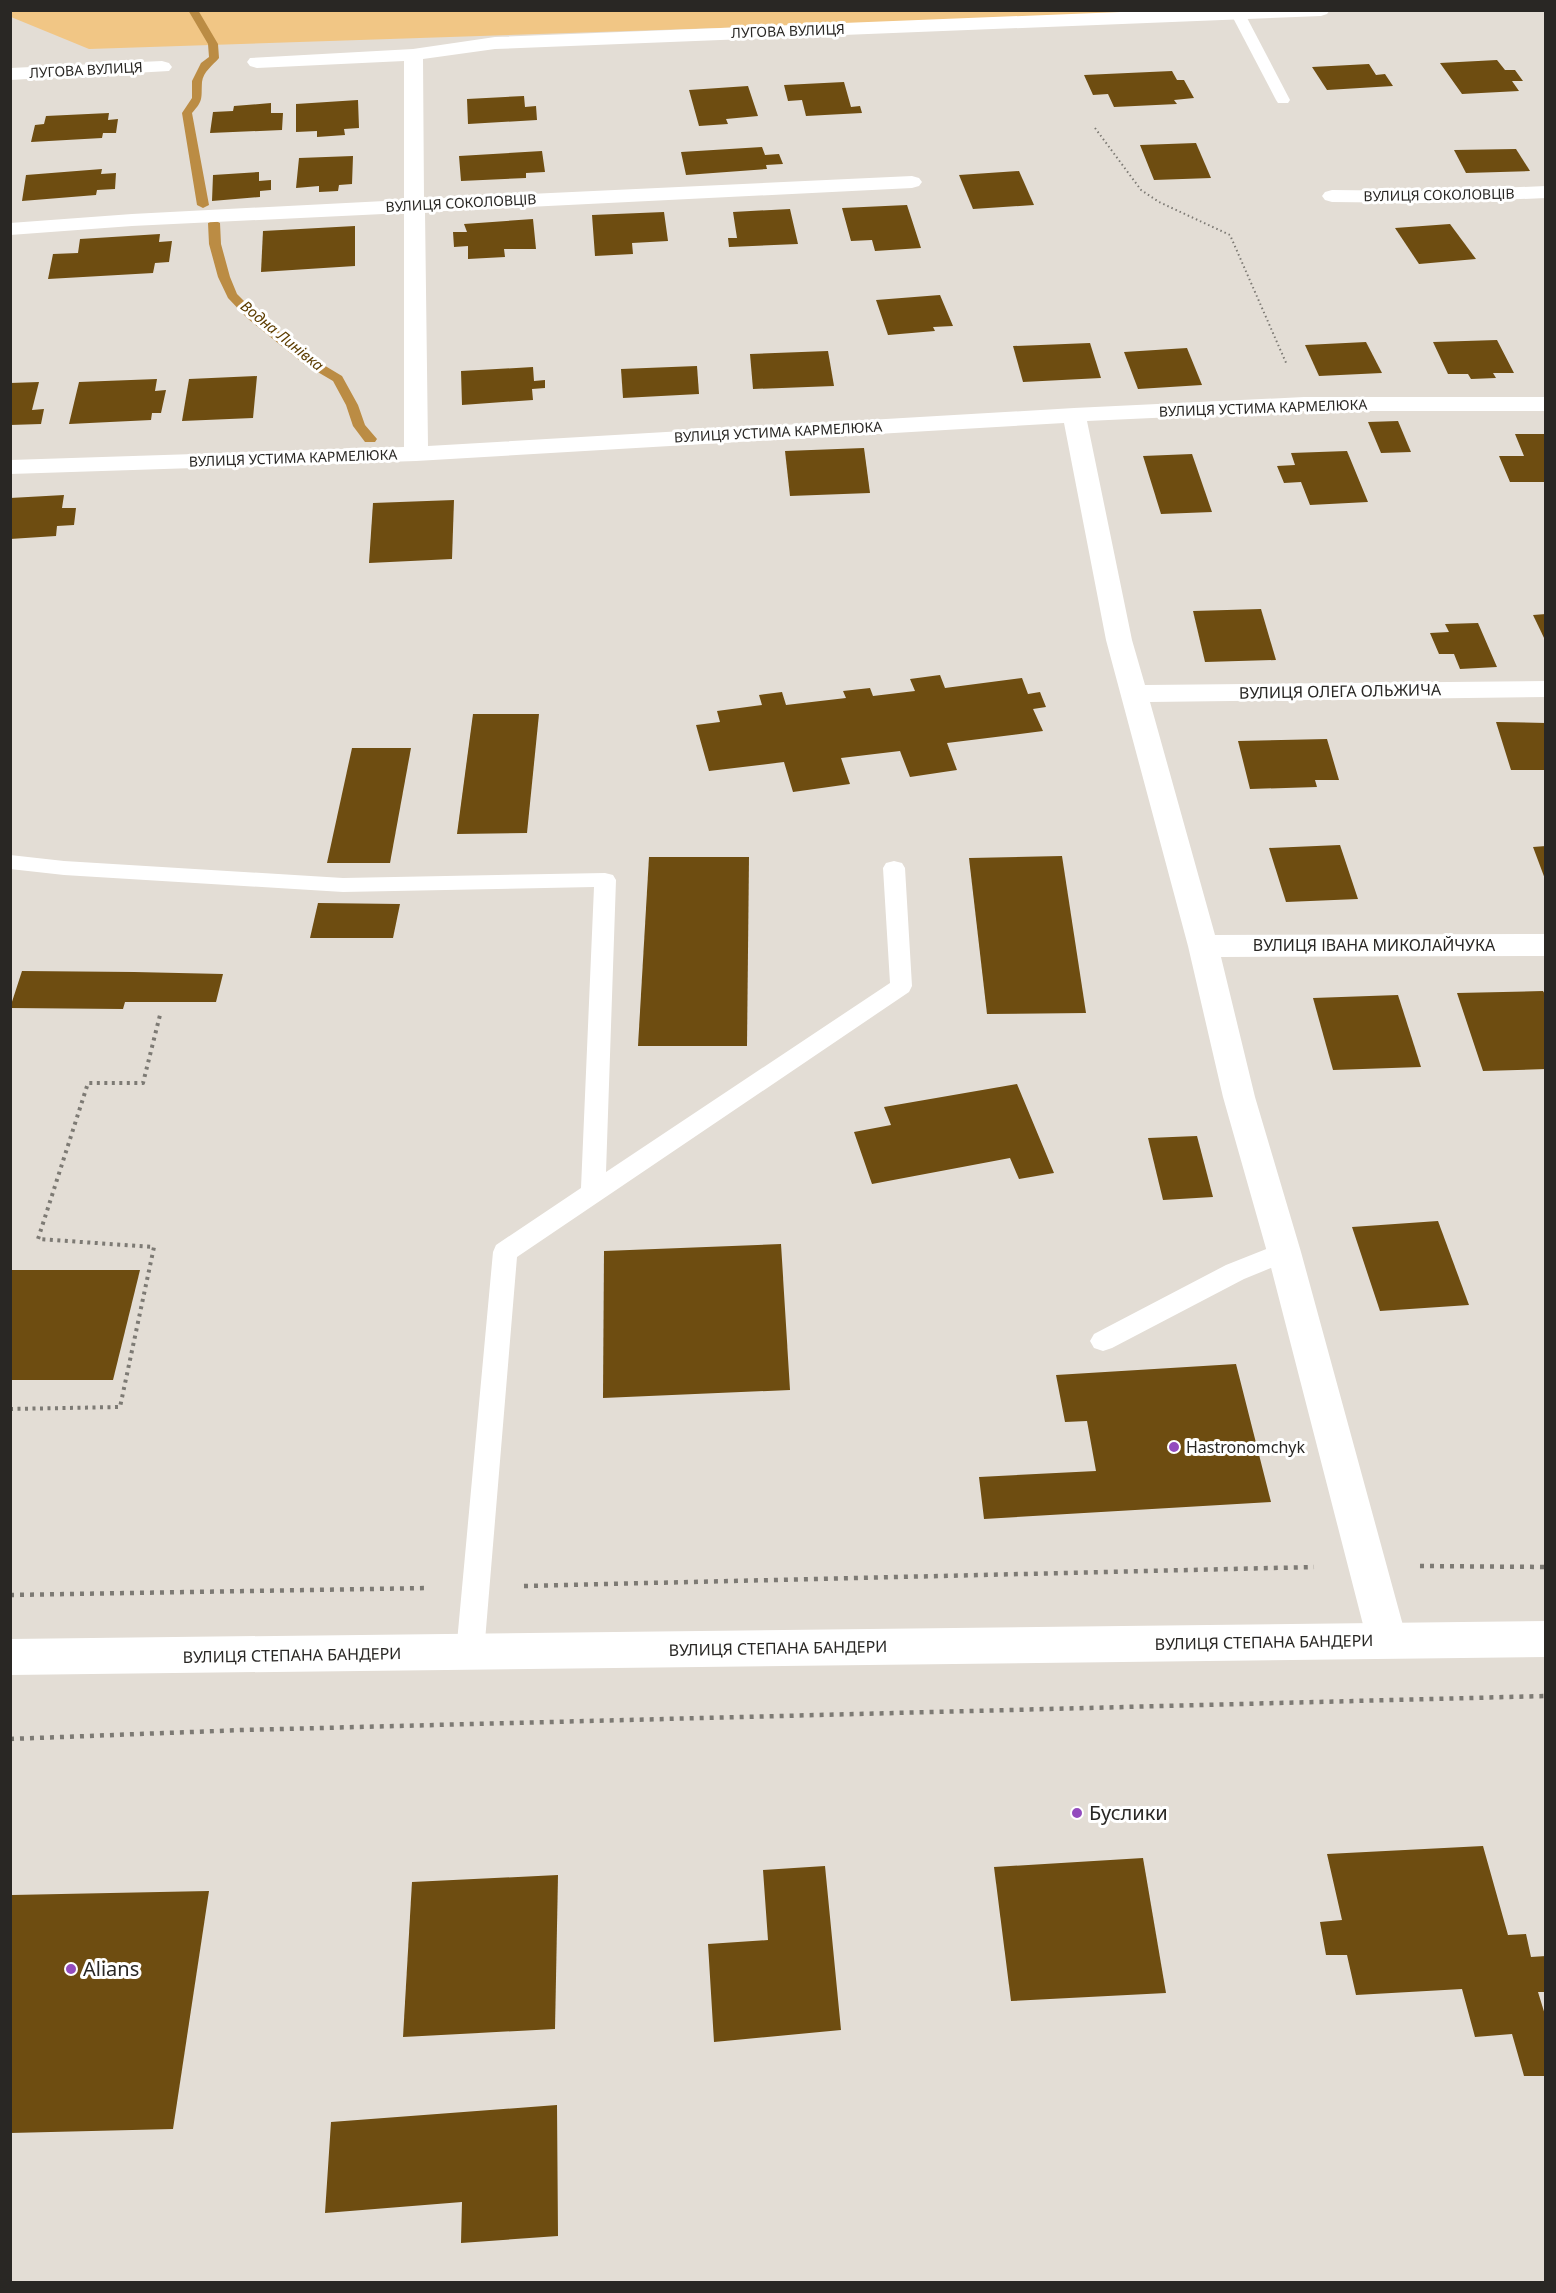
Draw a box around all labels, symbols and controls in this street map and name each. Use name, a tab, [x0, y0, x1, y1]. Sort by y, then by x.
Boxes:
street label: ЛУГОВА ВУЛИЦЯ	[731, 19, 845, 42]
street label: ЛУГОВА ВУЛИЦЯ	[29, 57, 143, 82]
street label: ВУЛИЦЯ СОКОЛОВЦІВ	[1363, 184, 1515, 205]
street label: ВУЛИЦЯ СОКОЛОВЦІВ	[385, 189, 537, 216]
water label: Водна Линівка	[237, 296, 329, 375]
street label: ВУЛИЦЯ УСТИМА КАРМЕЛЮКА	[1158, 394, 1368, 421]
street label: ВУЛИЦЯ УСТИМА КАРМЕЛЮКА	[673, 417, 883, 446]
street label: ВУЛИЦЯ УСТИМА КАРМЕЛЮКА	[188, 444, 398, 471]
street label: ВУЛИЦЯ ОЛЕГА ОЛЬЖИЧА	[1239, 678, 1442, 704]
street label: ВУЛИЦЯ ІВАНА МИКОЛАЙЧУКА	[1253, 934, 1496, 956]
place label: Hastronomchyk	[1186, 1436, 1305, 1458]
marker: Hastronomchyk	[1167, 1440, 1181, 1454]
street label: ВУЛИЦЯ СТЕПАНА БАНДЕРИ	[1154, 1629, 1374, 1655]
street label: ВУЛИЦЯ СТЕПАНА БАНДЕРИ	[668, 1635, 888, 1661]
street label: ВУЛИЦЯ СТЕПАНА БАНДЕРИ	[182, 1642, 402, 1668]
place label: Буслики	[1089, 1799, 1168, 1826]
marker: Буслики	[1070, 1806, 1084, 1820]
place label: Alians	[83, 1955, 139, 1982]
marker: Alians	[64, 1962, 78, 1976]

